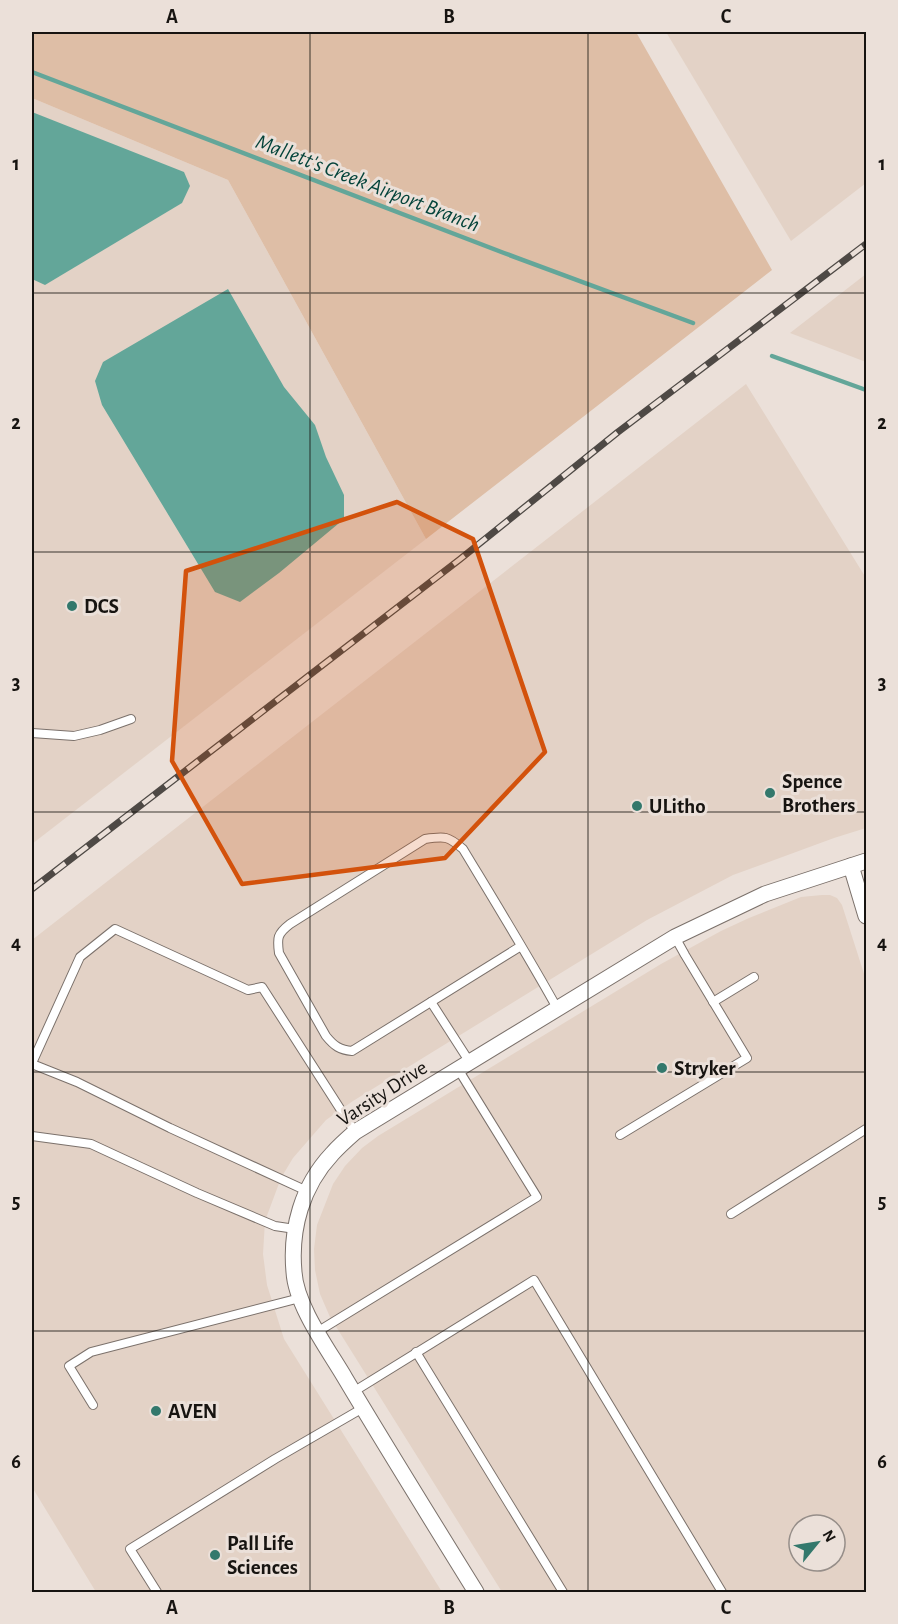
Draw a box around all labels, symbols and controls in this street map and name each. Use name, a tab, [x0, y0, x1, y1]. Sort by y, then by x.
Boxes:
text: A	[166, 7, 178, 27]
text: B	[443, 7, 455, 27]
text: C	[721, 7, 732, 27]
water label: Mallett's Creek Airport Branch	[252, 130, 482, 237]
text: 1	[12, 154, 20, 174]
text: 1	[878, 154, 886, 174]
text: 2	[11, 413, 21, 433]
text: 2	[877, 413, 887, 433]
place label: DCS	[84, 596, 119, 617]
marker: DCS	[65, 599, 79, 613]
text: 3	[12, 673, 20, 693]
text: 3	[878, 673, 886, 693]
place label: Spence Brothers	[782, 771, 855, 816]
marker: Spence Brothers	[763, 786, 777, 800]
place label: ULitho	[649, 796, 706, 817]
marker: ULitho	[630, 799, 644, 813]
text: 4	[11, 933, 21, 953]
text: 4	[877, 933, 887, 953]
street label: Varsity Drive	[334, 1057, 431, 1130]
place label: Stryker	[674, 1058, 736, 1079]
marker: Stryker	[655, 1061, 669, 1075]
text: 5	[12, 1192, 20, 1212]
text: 5	[878, 1192, 886, 1212]
place label: AVEN	[168, 1401, 217, 1422]
marker: AVEN	[149, 1404, 163, 1418]
text: 6	[11, 1452, 21, 1472]
text: 6	[877, 1452, 887, 1472]
north arrow	[787, 1513, 847, 1573]
text: N	[819, 1527, 839, 1545]
place label: Pall Life Sciences	[227, 1533, 298, 1578]
marker: Pall Life Sciences	[208, 1548, 222, 1562]
text: A	[166, 1598, 178, 1618]
text: B	[443, 1598, 455, 1618]
text: C	[721, 1598, 732, 1618]

